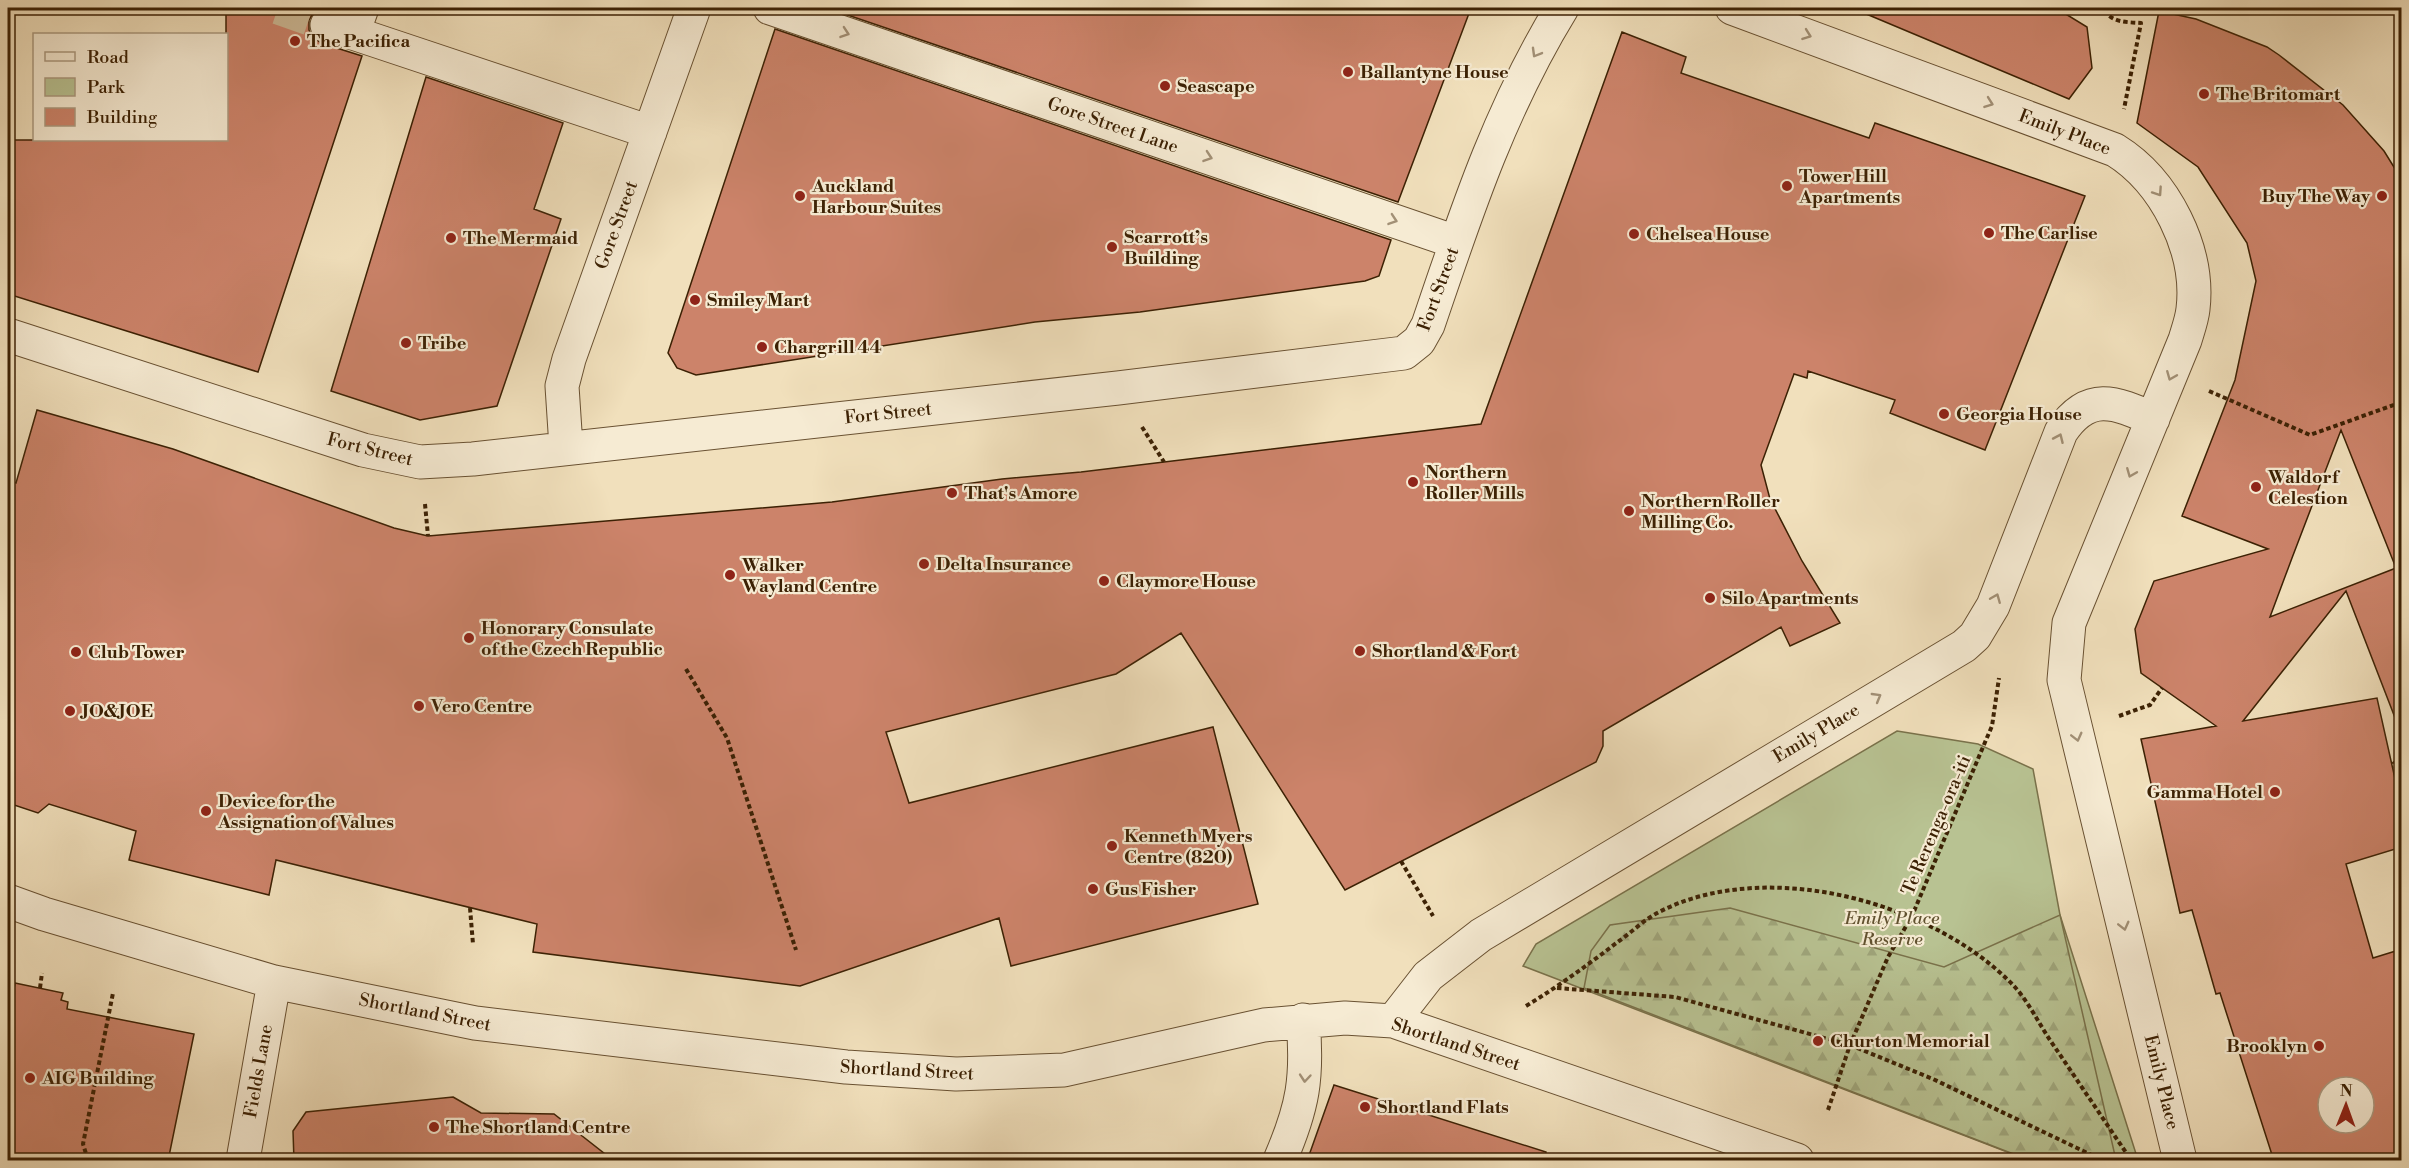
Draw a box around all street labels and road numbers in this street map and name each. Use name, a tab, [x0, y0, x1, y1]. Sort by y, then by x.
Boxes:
street label: Gore Street Lane	[1044, 92, 1181, 159]
street label: Emily Place	[2015, 104, 2114, 161]
street label: Gore Street	[590, 177, 643, 273]
street label: Fort Street	[1413, 243, 1465, 334]
street label: Fort Street	[843, 397, 934, 430]
street label: Fort Street	[324, 428, 416, 471]
street label: Emily Place	[1769, 699, 1864, 768]
street label: Te Rerenga-ora-iti	[1897, 751, 1976, 899]
street label: Shortland Street	[357, 988, 493, 1037]
street label: Shortland Street	[1389, 1013, 1524, 1076]
street label: Fields Lane	[239, 1022, 278, 1120]
street label: Emily Place	[2139, 1032, 2184, 1132]
street label: Shortland Street	[839, 1056, 975, 1086]

